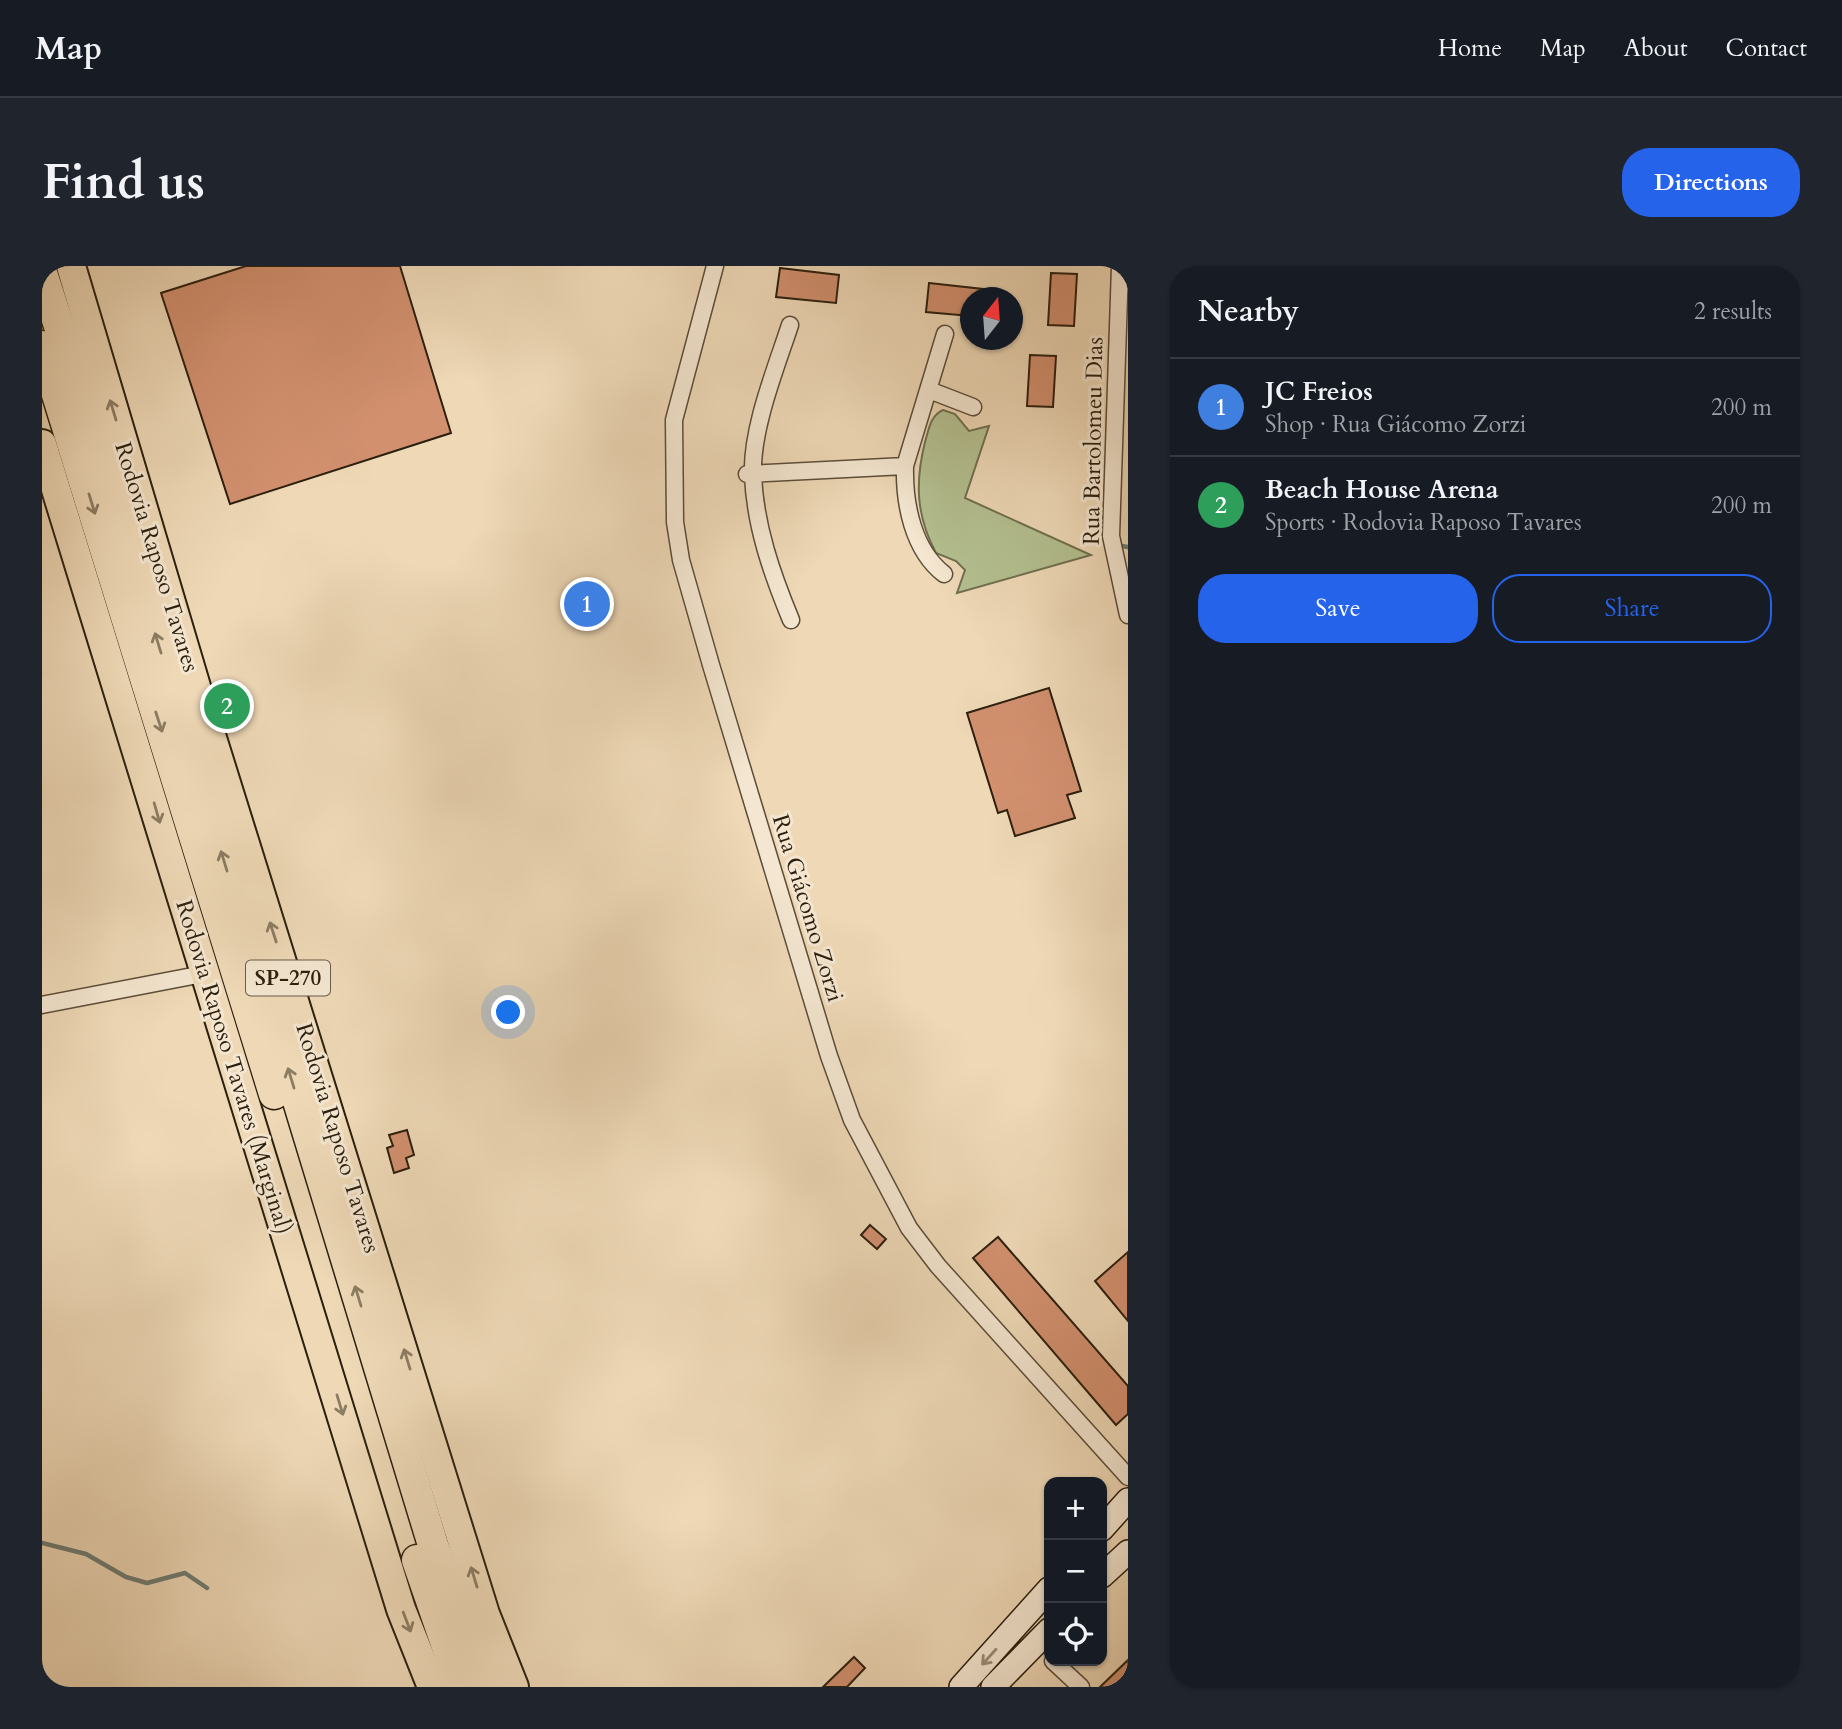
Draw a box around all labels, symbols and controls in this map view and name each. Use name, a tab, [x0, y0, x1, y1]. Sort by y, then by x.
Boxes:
text: Map	[35, 26, 102, 71]
text: Home	[1438, 32, 1502, 65]
text: Map	[1540, 32, 1586, 65]
text: About	[1624, 32, 1688, 65]
text: Contact	[1726, 32, 1807, 65]
button: Directions	[1622, 148, 1800, 217]
text: Find us	[42, 149, 205, 216]
north arrow	[960, 287, 1023, 350]
text: Nearby	[1198, 291, 1299, 332]
text: 2 results	[1694, 296, 1772, 327]
street label: Rua Bartolomeu Dias	[1076, 337, 1110, 545]
text: JC Freios	[1265, 374, 1373, 409]
text: 1	[1215, 392, 1227, 423]
text: 200 m	[1711, 392, 1772, 423]
one-way arrow	[105, 399, 118, 421]
text: Shop · Rua Giácomo Zorzi	[1265, 409, 1526, 440]
street label: Rodovia Raposo Tavares	[107, 438, 207, 676]
text: Beach House Arena	[1265, 472, 1499, 507]
text: 2	[1215, 490, 1227, 521]
text: 200 m	[1711, 490, 1772, 521]
one-way arrow	[87, 493, 100, 515]
text: Sports · Rodovia Raposo Tavares	[1265, 507, 1582, 538]
button: Save	[1198, 574, 1478, 643]
button: Share	[1492, 574, 1772, 643]
pin: 1	[564, 578, 610, 630]
one-way arrow	[151, 632, 164, 654]
pin: 2	[204, 680, 250, 732]
one-way arrow	[153, 711, 166, 733]
one-way arrow	[151, 801, 164, 824]
street label: Rua Giácomo Zorzi	[765, 811, 851, 1005]
one-way arrow	[217, 850, 230, 872]
street label: Rodovia Raposo Tavares (Marginal)	[168, 896, 300, 1238]
one-way arrow	[266, 921, 279, 943]
road number: SP-270	[246, 960, 330, 996]
your location	[491, 995, 525, 1029]
street label: Rodovia Raposo Tavares	[288, 1019, 388, 1257]
one-way arrow	[284, 1068, 297, 1090]
one-way arrow	[351, 1285, 363, 1307]
one-way arrow	[399, 1349, 412, 1371]
one-way arrow	[334, 1394, 347, 1416]
map controls	[1044, 1477, 1107, 1666]
button: +	[1044, 1477, 1107, 1540]
button: −	[1044, 1540, 1107, 1603]
one-way arrow	[466, 1566, 479, 1588]
button: locate	[1044, 1603, 1107, 1666]
one-way arrow	[401, 1611, 414, 1633]
one-way arrow	[981, 1647, 997, 1665]

